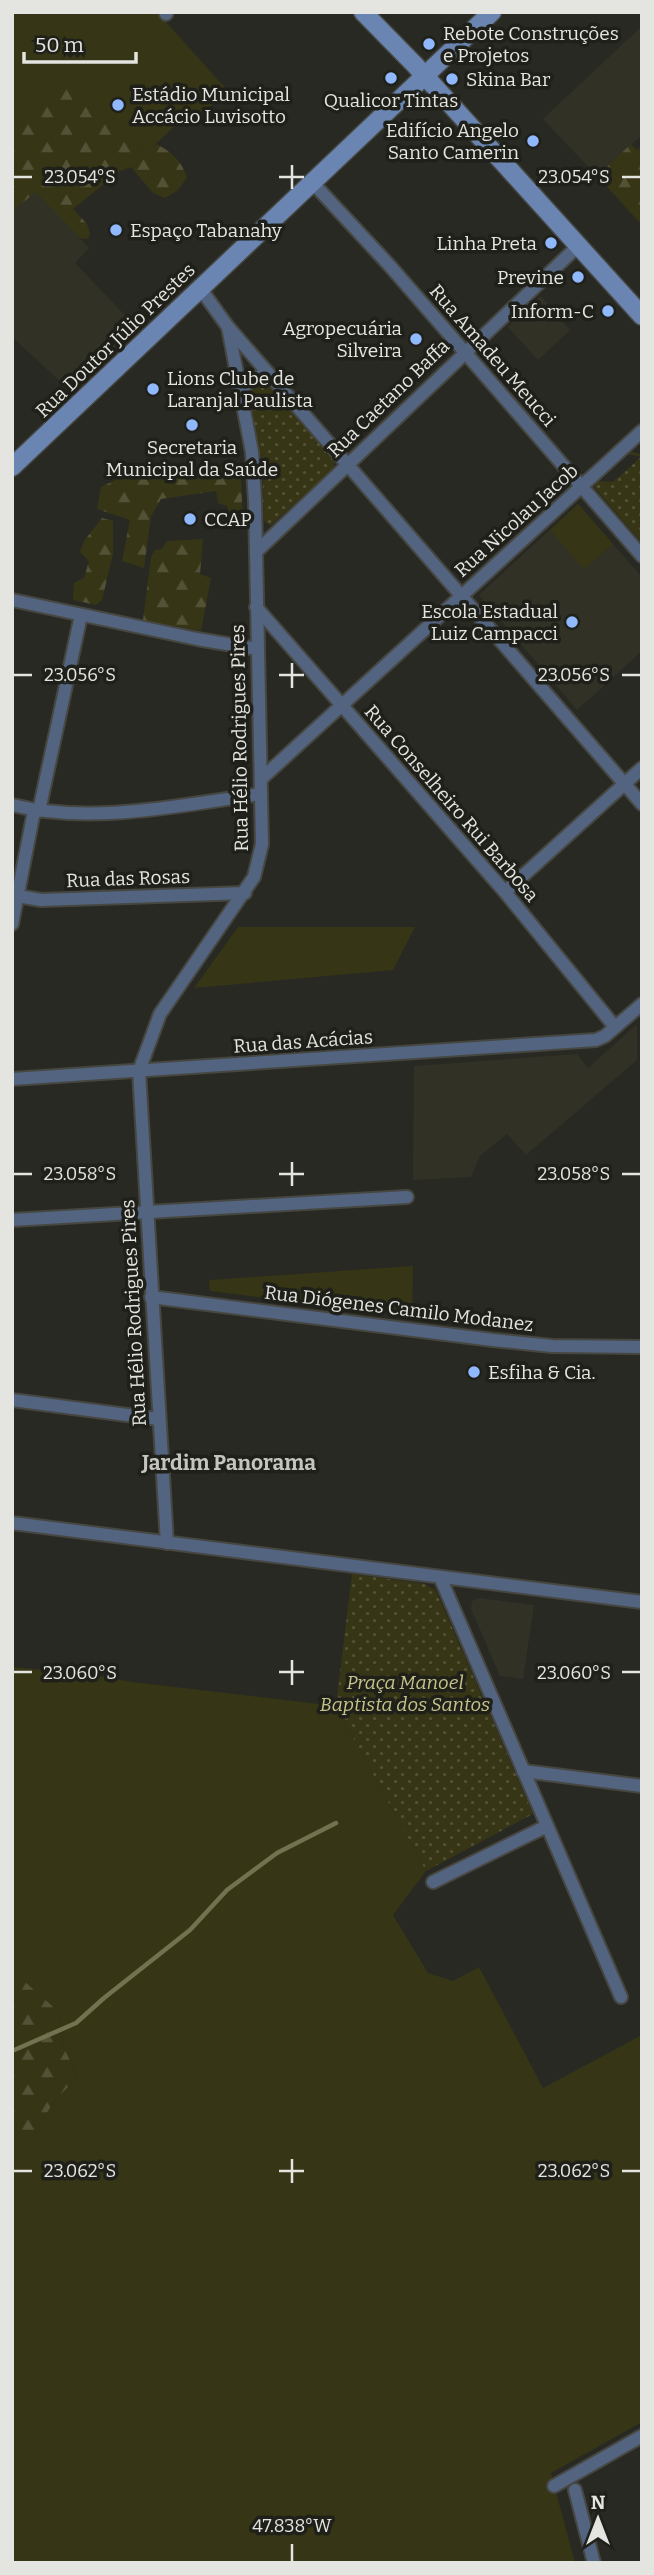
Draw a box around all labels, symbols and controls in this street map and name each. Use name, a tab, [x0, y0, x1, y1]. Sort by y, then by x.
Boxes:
scale bar	[24, 21, 136, 65]
place label: Rebote Construções e Projetos	[443, 22, 619, 67]
text: 50 m	[35, 32, 84, 58]
marker: Rebote Construções e Projetos	[421, 36, 437, 52]
place label: Skina Bar	[466, 68, 551, 91]
marker: Qualicor Tintas	[383, 70, 399, 86]
marker: Skina Bar	[444, 71, 460, 87]
place label: Estádio Municipal Accácio Luvisotto	[132, 83, 290, 128]
place label: Qualicor Tintas	[324, 89, 458, 112]
marker: Estádio Municipal Accácio Luvisotto	[110, 97, 126, 113]
place label: Edifício Angelo Santo Camerin	[386, 119, 519, 164]
marker: Edifício Angelo Santo Camerin	[525, 133, 541, 149]
text: 23.054°S	[44, 166, 116, 188]
text: 23.054°S	[538, 166, 610, 188]
place label: Espaço Tabanahy	[130, 219, 283, 242]
marker: Espaço Tabanahy	[108, 222, 124, 238]
place label: Linha Preta	[437, 232, 538, 255]
marker: Linha Preta	[543, 235, 559, 251]
street label: Rua Doutor Júlio Prestes	[31, 258, 200, 422]
place label: Previne	[497, 266, 564, 289]
marker: Previne	[570, 269, 586, 285]
street label: Rua Amadeu Meucci	[425, 280, 561, 431]
place label: Inform-C	[511, 300, 594, 323]
marker: Inform-C	[600, 303, 616, 319]
place label: Agropecuária Silveira	[283, 317, 403, 362]
marker: Agropecuária Silveira	[408, 331, 424, 347]
street label: Rua Caetano Baffa	[323, 334, 454, 462]
place label: Lions Clube de Laranjal Paulista	[167, 367, 314, 412]
marker: Lions Clube de Laranjal Paulista	[145, 381, 161, 397]
marker: Secretaria Municipal da Saúde	[184, 417, 200, 433]
place label: Secretaria Municipal da Saúde	[106, 436, 278, 481]
street label: Rua Nicolau Jacob	[450, 459, 583, 582]
place label: CCAP	[204, 508, 252, 531]
marker: CCAP	[182, 511, 198, 527]
place label: Escola Estadual Luiz Campacci	[421, 600, 558, 645]
marker: Escola Estadual Luiz Campacci	[564, 614, 580, 630]
street label: Rua Hélio Rodrigues Pires	[226, 624, 253, 852]
text: 23.056°S	[44, 664, 116, 686]
text: 23.056°S	[538, 664, 610, 686]
street label: Rua Conselheiro Rui Barbosa	[360, 700, 544, 907]
street label: Rua das Rosas	[66, 865, 190, 892]
street label: Rua das Acácias	[233, 1025, 374, 1058]
text: 23.058°S	[44, 1163, 116, 1185]
text: 23.058°S	[538, 1163, 610, 1185]
street label: Rua Hélio Rodrigues Pires	[116, 1199, 151, 1427]
street label: Rua Diógenes Camilo Modanez	[263, 1281, 535, 1336]
place label: Esfiha & Cia.	[488, 1361, 596, 1384]
marker: Esfiha & Cia.	[466, 1364, 482, 1380]
district label: Jardim Panorama	[141, 1450, 316, 1476]
text: 23.060°S	[43, 1662, 117, 1684]
text: 23.060°S	[537, 1662, 611, 1684]
park label: Praça Manoel Baptista dos Santos	[320, 1671, 490, 1716]
text: 23.062°S	[44, 2160, 116, 2182]
text: 23.062°S	[538, 2160, 610, 2182]
north arrow	[563, 2484, 633, 2554]
text: N	[591, 2491, 606, 2514]
text: 47.838°W	[252, 2515, 332, 2537]

